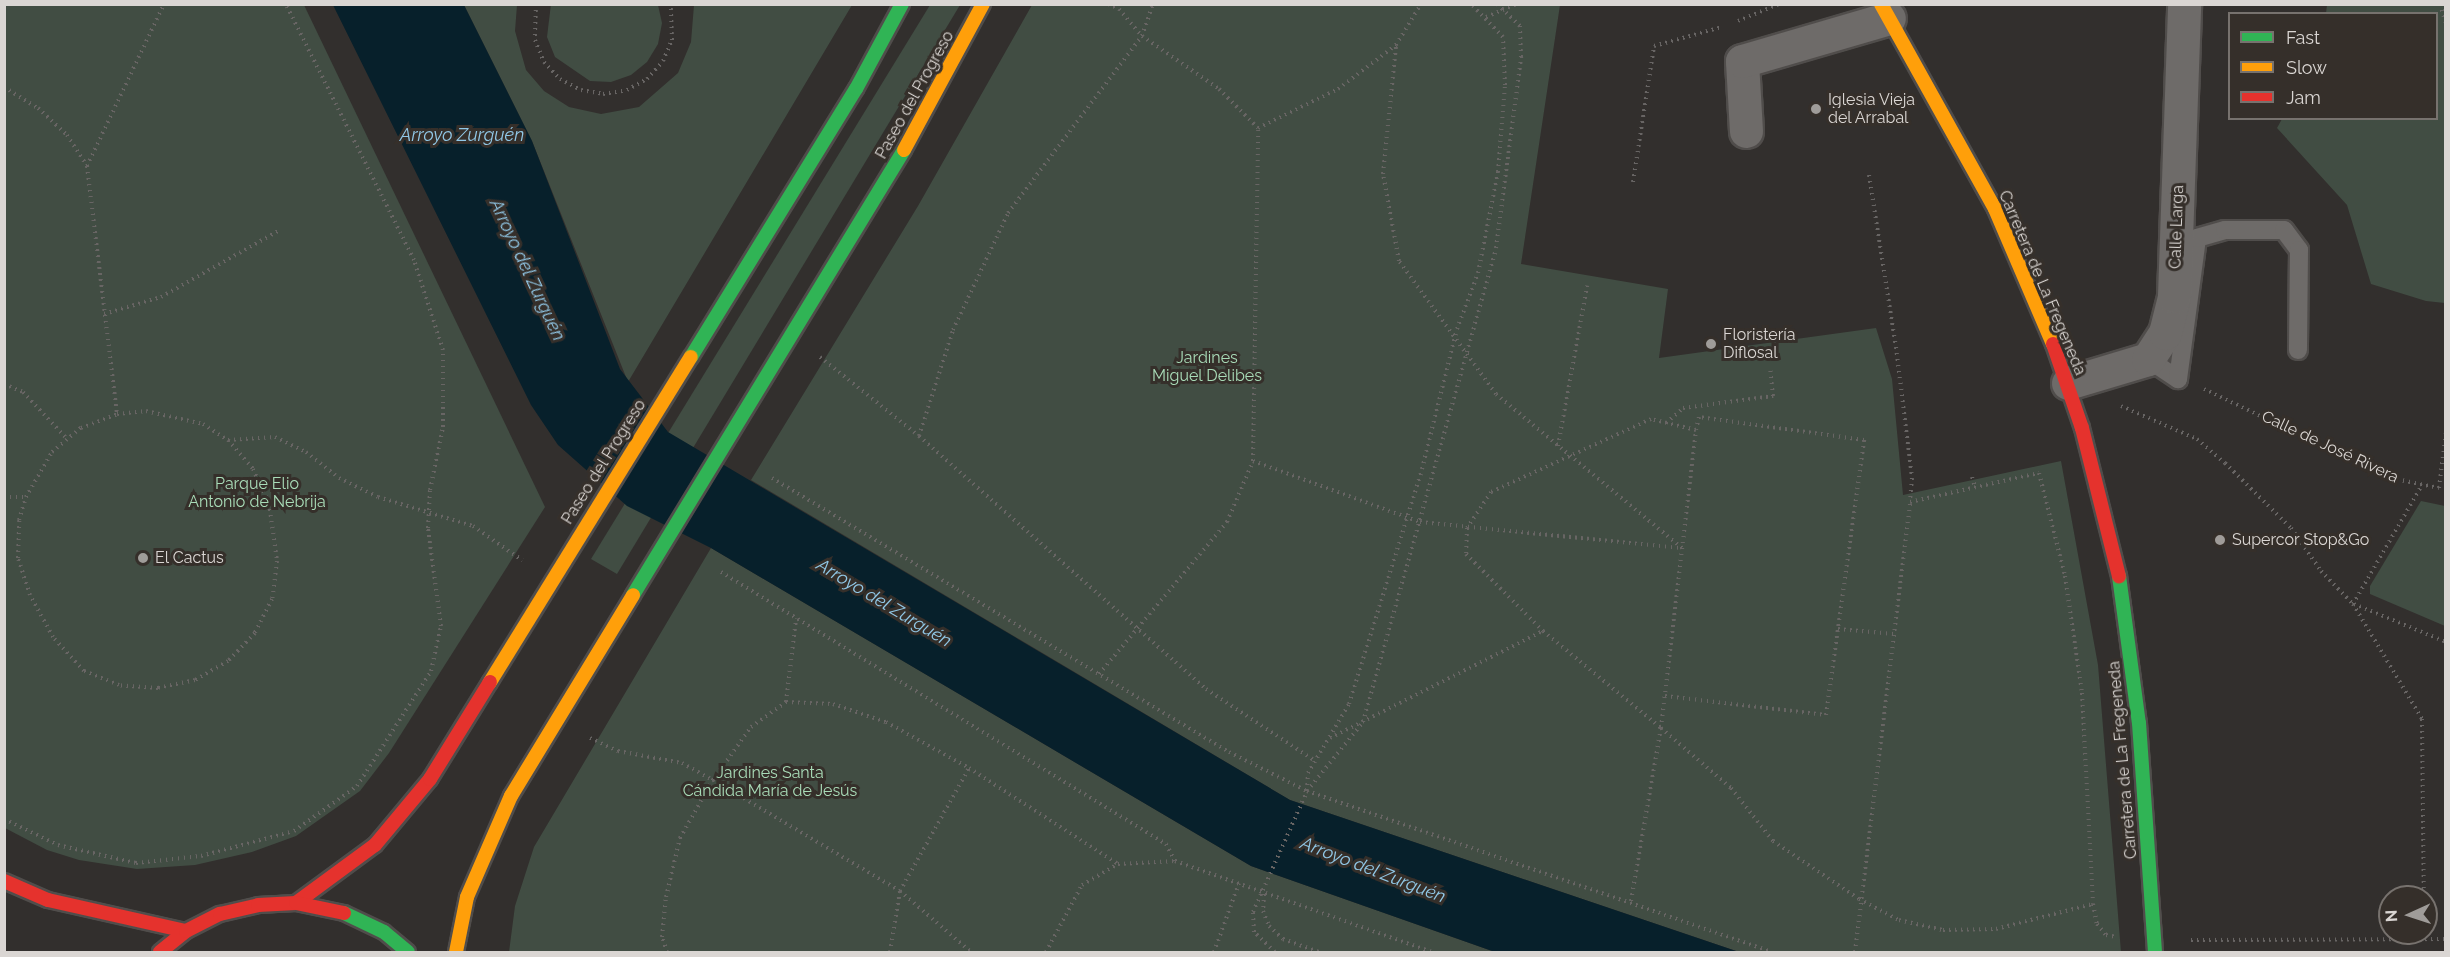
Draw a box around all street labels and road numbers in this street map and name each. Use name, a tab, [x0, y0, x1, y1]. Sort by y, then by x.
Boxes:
street label: Paseo del Progreso	[872, 27, 958, 163]
street label: Calle Larga	[2166, 185, 2188, 269]
street label: Carretera de La Fregeneda	[1994, 188, 2090, 378]
street label: Paseo del Progreso	[558, 396, 650, 528]
street label: Calle de José Rivera	[2258, 407, 2402, 487]
street label: Carretera de La Fregeneda	[2105, 660, 2141, 860]

